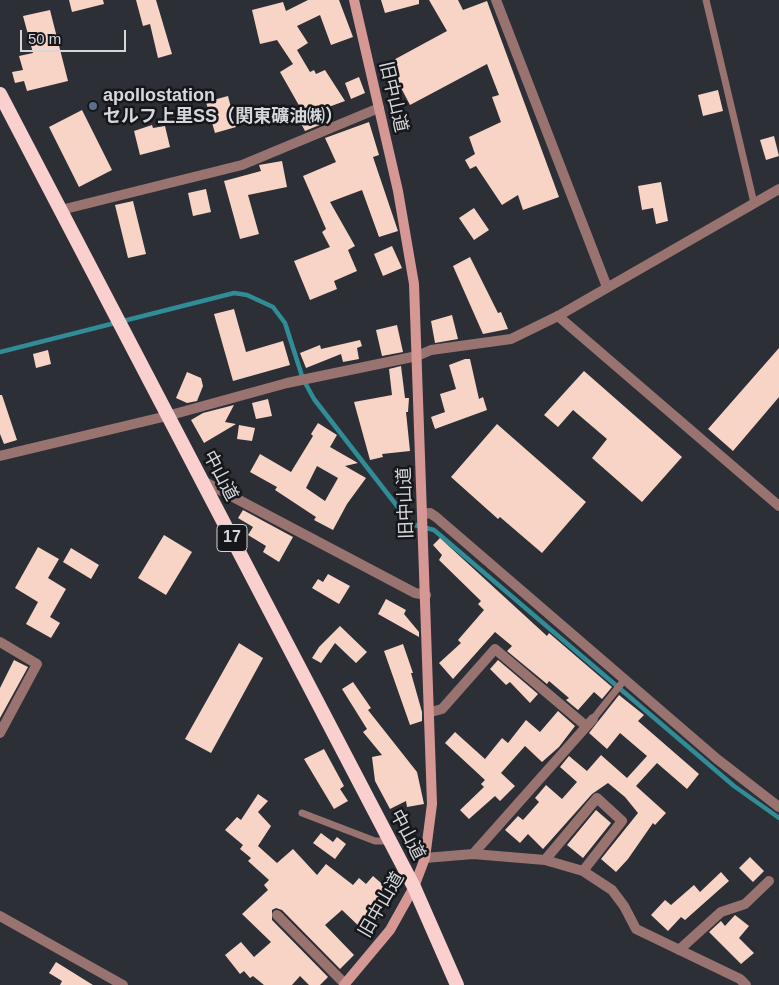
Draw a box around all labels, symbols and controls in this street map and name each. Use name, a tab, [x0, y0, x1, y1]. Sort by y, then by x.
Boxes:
scale bar	[22, 20, 129, 52]
text: 50 m	[28, 30, 61, 47]
street label: 旧中山道	[374, 59, 412, 135]
place label: apollostation セルフ上里SS（関東礦油㈱）	[103, 85, 343, 128]
marker: apollostation セルフ上里SS（関東礦油㈱）	[87, 100, 99, 112]
street label: 中山道	[198, 447, 242, 505]
street label: 旧中山道	[394, 467, 418, 539]
road number: 17	[217, 524, 247, 552]
street label: 中山道	[385, 806, 429, 864]
street label: 旧中山道	[355, 868, 409, 942]

